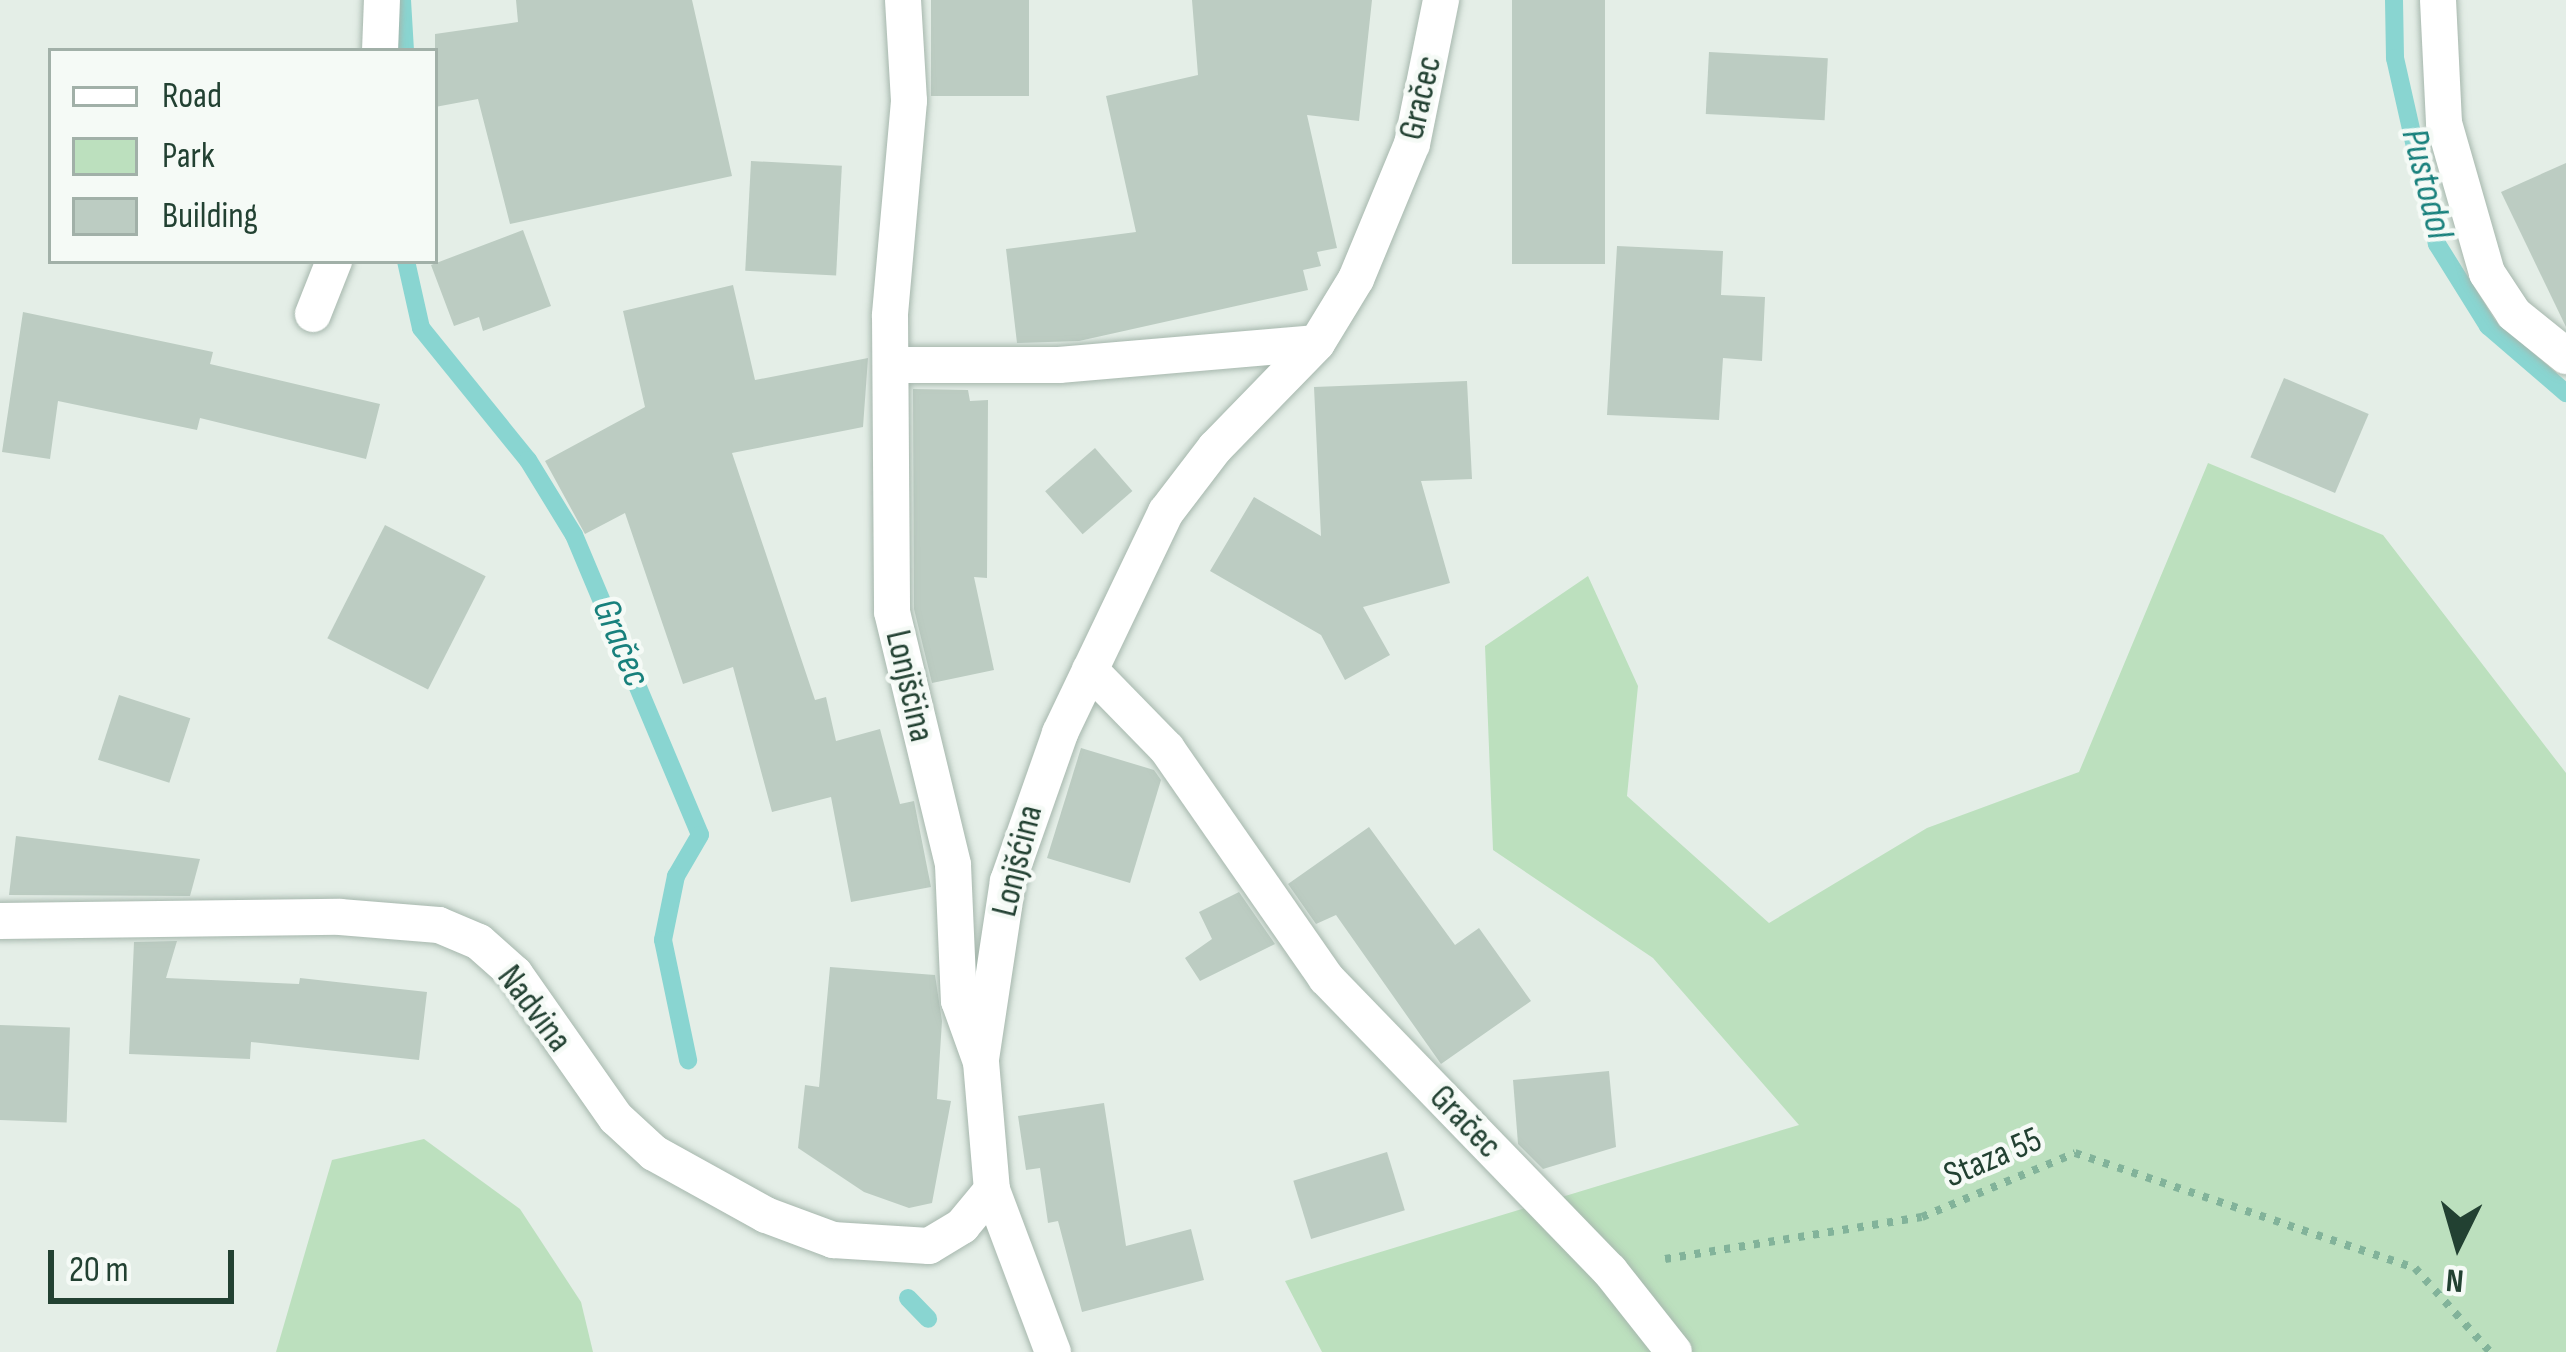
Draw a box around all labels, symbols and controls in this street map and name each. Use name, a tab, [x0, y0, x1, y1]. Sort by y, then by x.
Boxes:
legend	[48, 48, 438, 264]
street label: Gračec	[1390, 52, 1452, 144]
text: Road	[162, 75, 222, 118]
water label: Pustodol	[2390, 124, 2462, 244]
text: Park	[162, 135, 215, 178]
text: Building	[162, 195, 258, 238]
water label: Gračec	[581, 592, 659, 694]
street label: Lonjščina	[875, 626, 943, 746]
street label: Lonjšćina	[983, 801, 1053, 921]
street label: Nadvina	[488, 957, 580, 1061]
street label: Gračec	[1420, 1077, 1510, 1167]
street label: Staza 55	[1938, 1118, 2048, 1198]
north arrow	[2398, 1184, 2518, 1304]
scale bar	[54, 1226, 240, 1300]
text: 20 m	[69, 1249, 129, 1292]
text: N	[2444, 1259, 2465, 1301]

